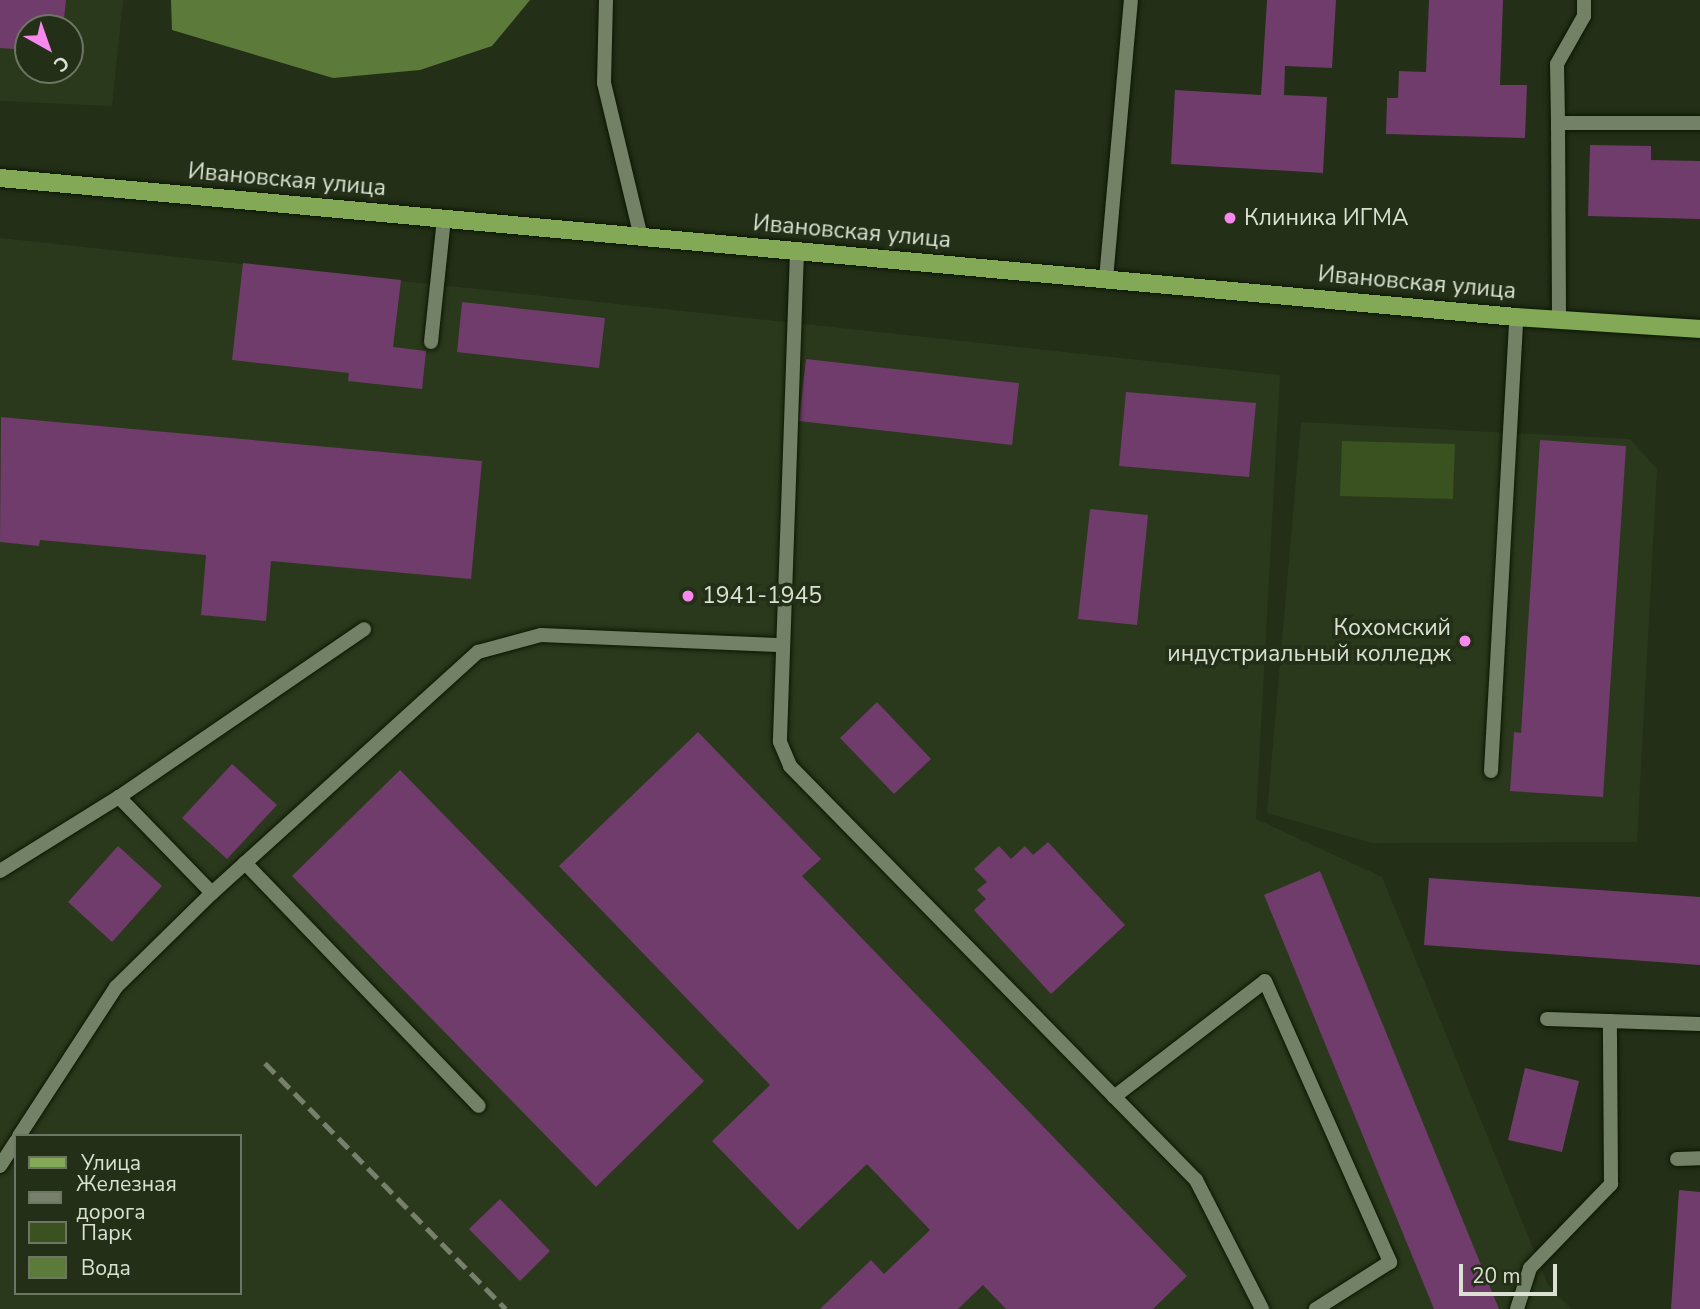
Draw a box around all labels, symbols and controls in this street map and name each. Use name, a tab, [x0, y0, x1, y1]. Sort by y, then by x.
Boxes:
north arrow	[14, 14, 84, 84]
text: С	[48, 49, 75, 78]
street label: Ивановская улица	[187, 158, 387, 202]
place label: Клиника ИГМА	[1244, 204, 1409, 232]
street label: Ивановская улица	[752, 210, 952, 254]
marker: Клиника ИГМА	[1222, 210, 1238, 226]
street label: Ивановская улица	[1317, 261, 1517, 305]
place label: 1941-1945	[702, 582, 822, 610]
marker: 1941-1945	[680, 588, 696, 604]
place label: Кохомский индустриальный колледж	[1167, 614, 1451, 668]
marker: Кохомский индустриальный колледж	[1457, 633, 1473, 649]
legend	[14, 1134, 242, 1295]
text: Улица	[81, 1149, 141, 1177]
text: Железная дорога	[76, 1170, 177, 1226]
text: Парк	[81, 1219, 132, 1247]
scale bar	[1462, 1250, 1560, 1294]
text: Вода	[81, 1254, 131, 1282]
text: 20 m	[1472, 1262, 1521, 1290]

